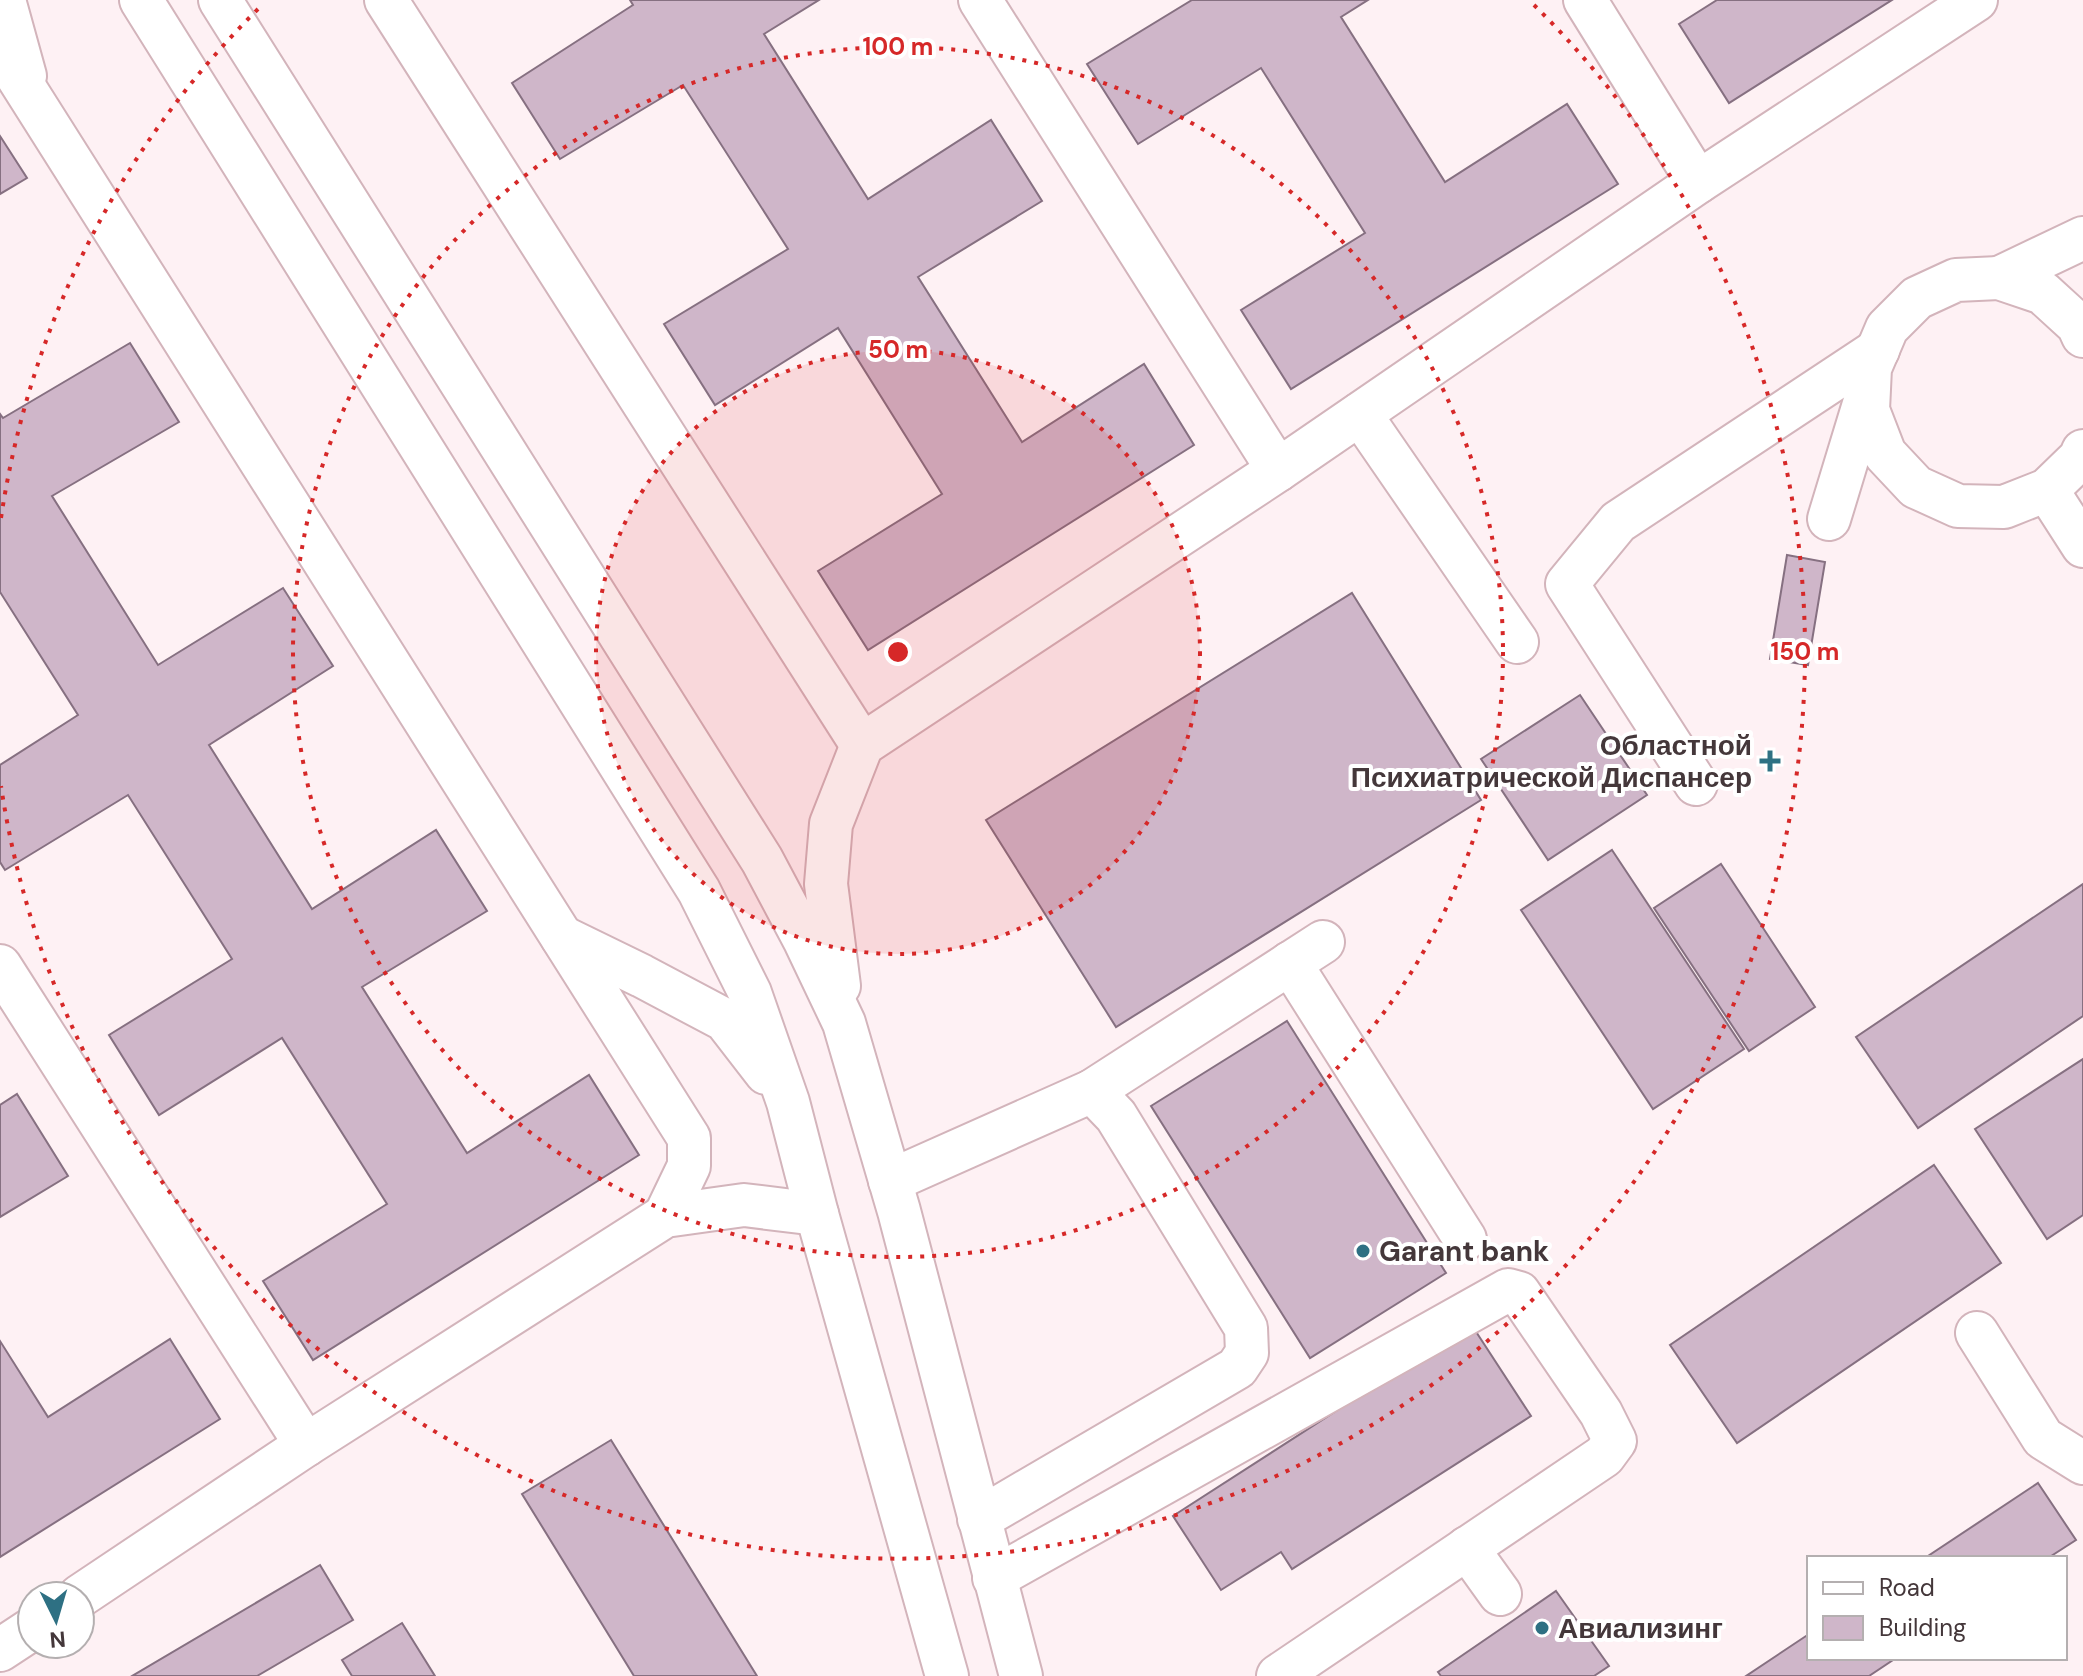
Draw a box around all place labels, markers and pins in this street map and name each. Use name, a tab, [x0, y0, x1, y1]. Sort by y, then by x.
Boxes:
centre of rings	[884, 638, 912, 666]
place label: Областной Психиатрической Диспансер	[1351, 727, 1752, 796]
marker: Областной Психиатрической Диспансер	[1759, 750, 1781, 772]
place label: Garant bank	[1379, 1233, 1549, 1270]
marker: Garant bank	[1354, 1242, 1372, 1260]
place label: Авиализинг	[1558, 1610, 1723, 1647]
marker: Авиализинг	[1533, 1619, 1551, 1637]

